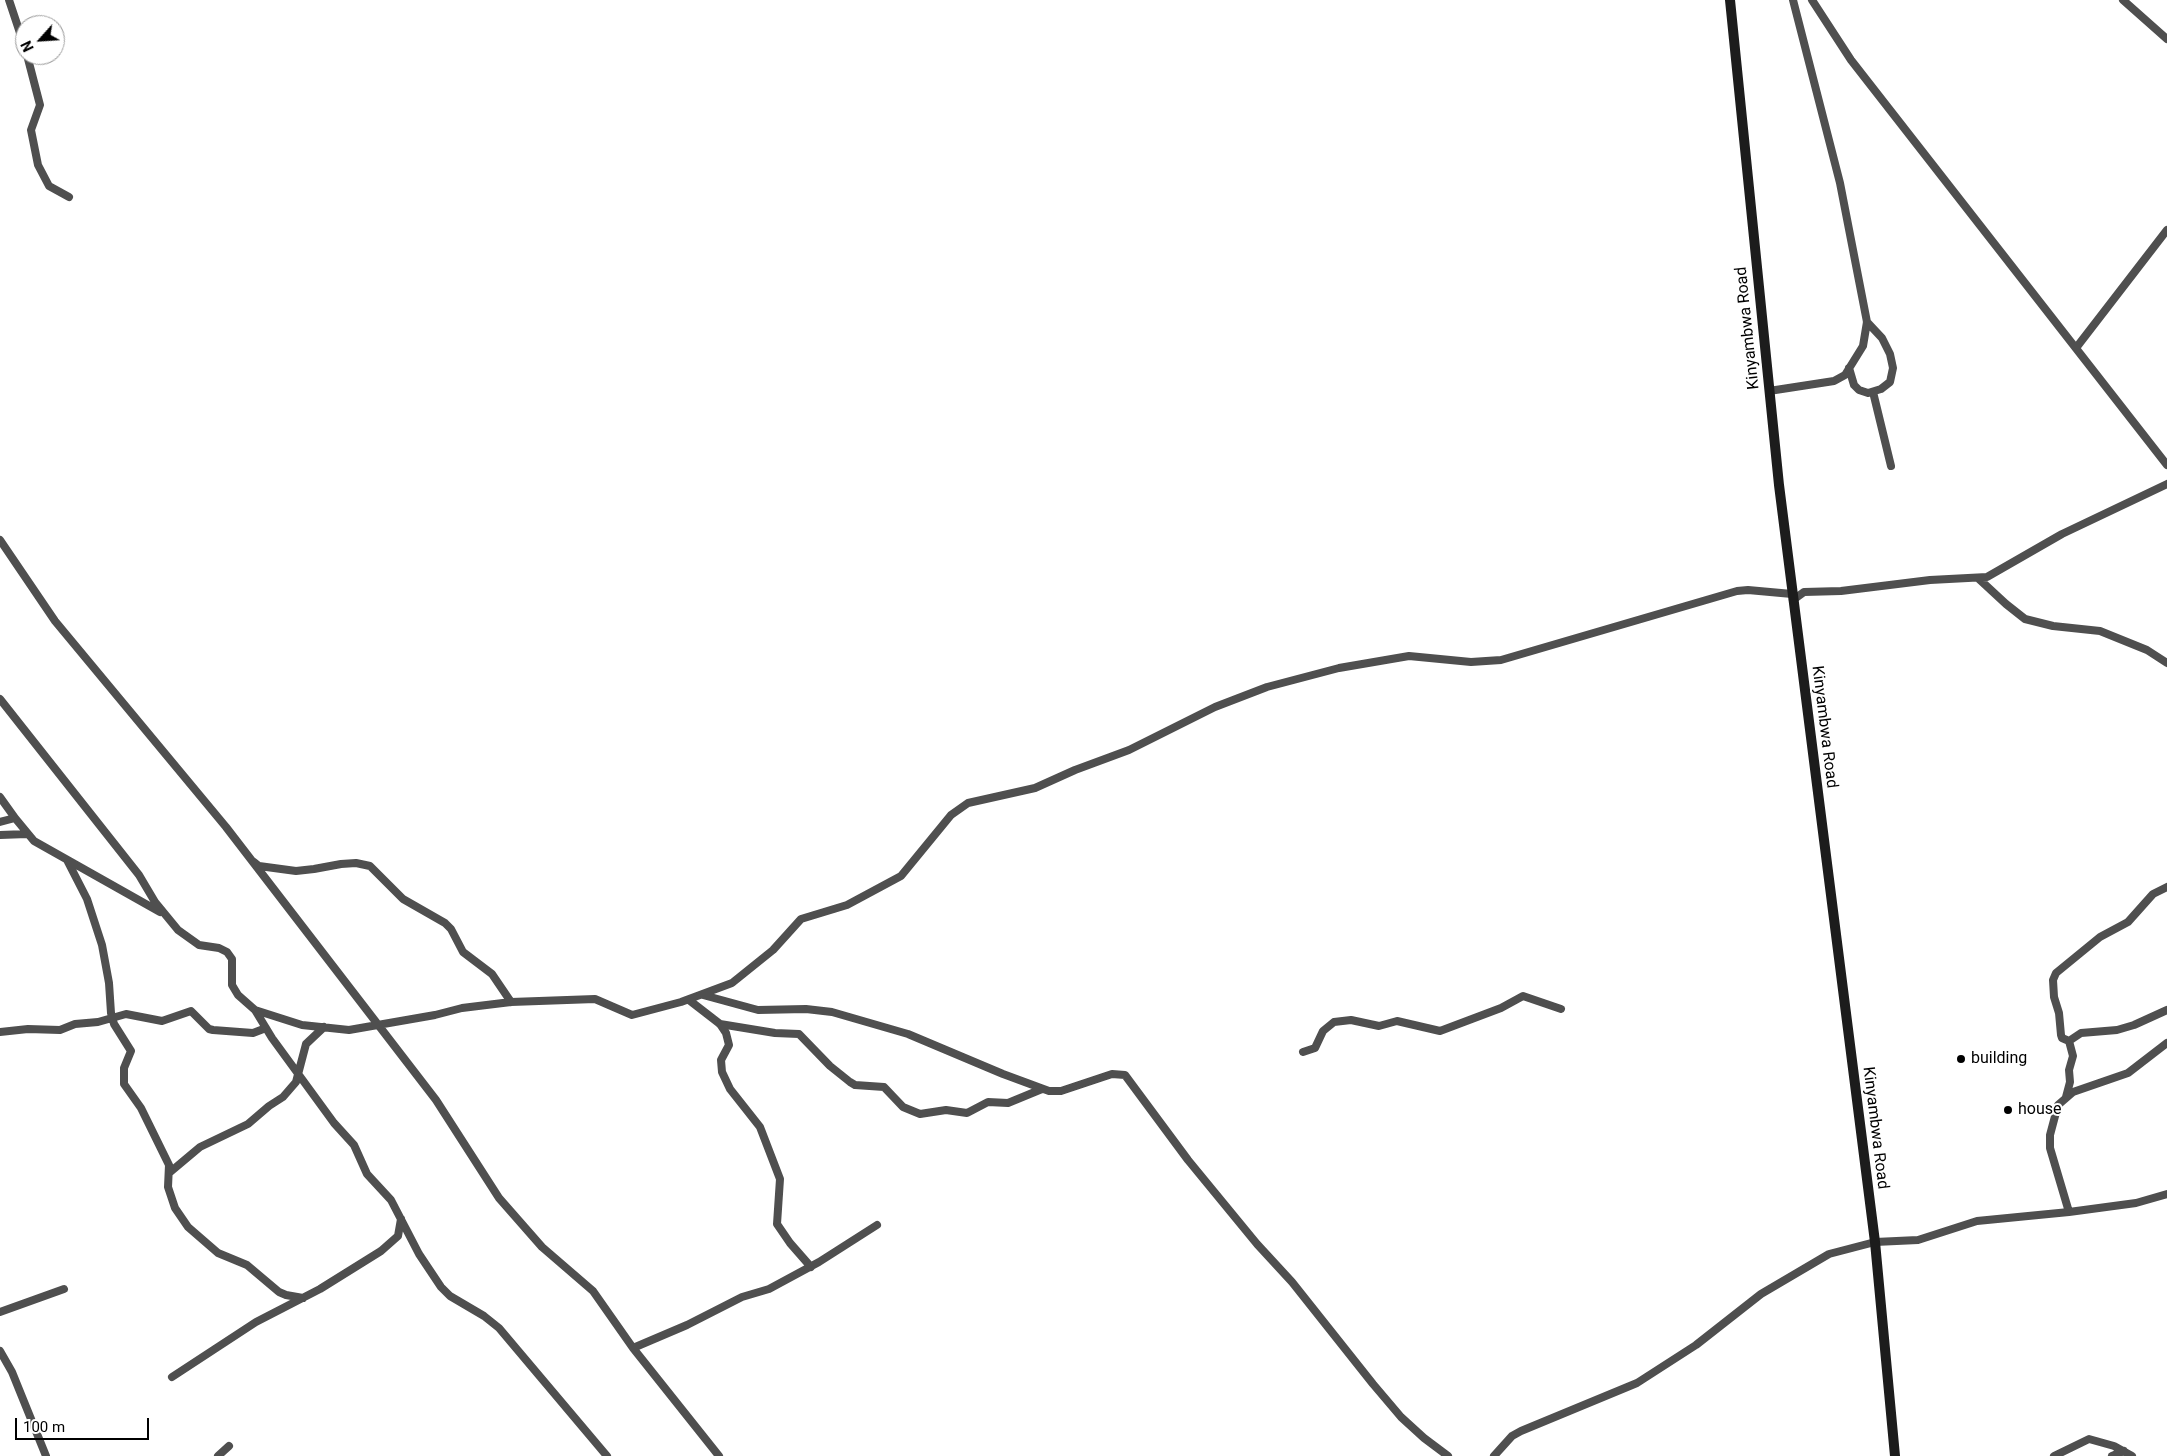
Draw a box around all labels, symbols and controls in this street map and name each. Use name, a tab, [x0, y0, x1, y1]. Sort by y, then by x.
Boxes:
north arrow	[15, 15, 65, 65]
text: N	[18, 38, 37, 54]
street label: Kinyambwa Road	[1732, 266, 1764, 390]
street label: Kinyambwa Road	[1807, 665, 1841, 789]
place label: building	[1971, 1049, 2027, 1069]
marker: building	[1955, 1053, 1967, 1065]
street label: Kinyambwa Road	[1858, 1066, 1892, 1190]
place label: house	[2018, 1100, 2062, 1120]
marker: house	[2002, 1104, 2014, 1116]
scale bar	[18, 1408, 151, 1440]
text: 100 m	[23, 1418, 65, 1436]

